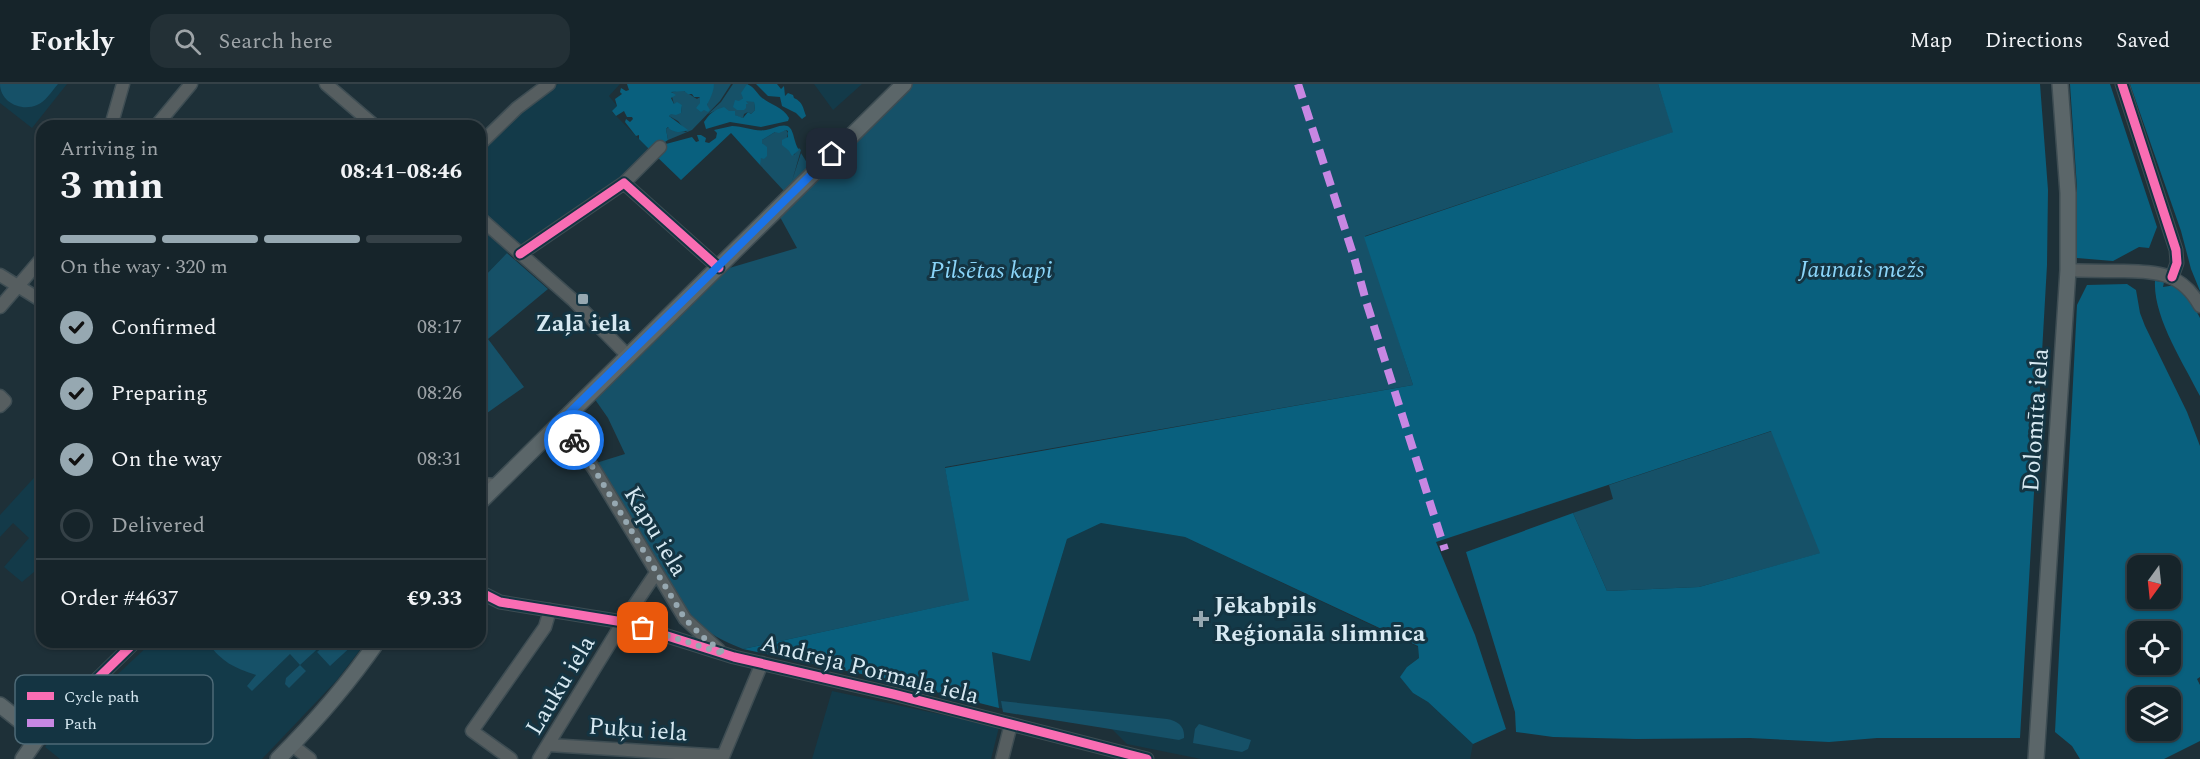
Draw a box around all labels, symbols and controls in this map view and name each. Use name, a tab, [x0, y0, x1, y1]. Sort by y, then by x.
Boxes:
search box	[150, 14, 570, 68]
text: Forkly	[30, 20, 114, 63]
icon: search	[171, 25, 204, 58]
text: Search here	[219, 25, 333, 58]
text: Map	[1910, 25, 1952, 57]
text: Directions	[1985, 25, 2083, 57]
text: Saved	[2116, 25, 2170, 57]
pin	[806, 128, 857, 179]
text: Arriving in	[60, 134, 158, 164]
icon: home	[815, 137, 848, 170]
text: 08:41–08:46	[340, 155, 462, 188]
text: 3 min	[60, 157, 164, 216]
text: On the way · 320 m	[60, 252, 228, 282]
park label: Jaunais mežs	[1797, 252, 1925, 288]
park label: Pilsētas kapi	[929, 253, 1053, 289]
marker: Zaļā iela	[576, 292, 590, 306]
place label: Zaļā iela	[535, 306, 631, 342]
icon: check	[60, 311, 93, 344]
text: Confirmed	[111, 311, 217, 344]
text: 08:17	[417, 312, 462, 342]
street label: Dolomīta iela	[2013, 347, 2059, 493]
icon: check	[60, 377, 93, 410]
text: Preparing	[111, 377, 208, 410]
text: 08:26	[417, 378, 462, 408]
courier	[544, 410, 604, 470]
icon: bike	[558, 424, 591, 457]
icon: check	[60, 443, 93, 476]
text: On the way	[111, 443, 222, 476]
text: 08:31	[417, 444, 462, 474]
street label: Kapu iela	[614, 480, 696, 584]
text: Delivered	[111, 509, 205, 542]
north arrow	[2127, 555, 2181, 609]
map controls	[2127, 555, 2181, 741]
text: Order #4637	[60, 582, 179, 615]
text: €9.33	[407, 582, 462, 615]
place label: Jēkabpils Reģionālā slimnīca	[1214, 588, 1426, 652]
pin	[617, 602, 668, 653]
marker: Jēkabpils Reģionālā slimnīca	[1192, 610, 1210, 628]
icon: bag	[626, 611, 659, 644]
button: locate	[2127, 621, 2181, 675]
street label: Andreja Pormaļa iela	[757, 625, 983, 715]
street label: Lauku iela	[517, 628, 605, 742]
legend	[15, 675, 213, 744]
text: Cycle path	[64, 685, 139, 709]
button: layers	[2127, 687, 2181, 741]
street label: Puķu iela	[587, 709, 689, 751]
text: Path	[64, 712, 97, 736]

